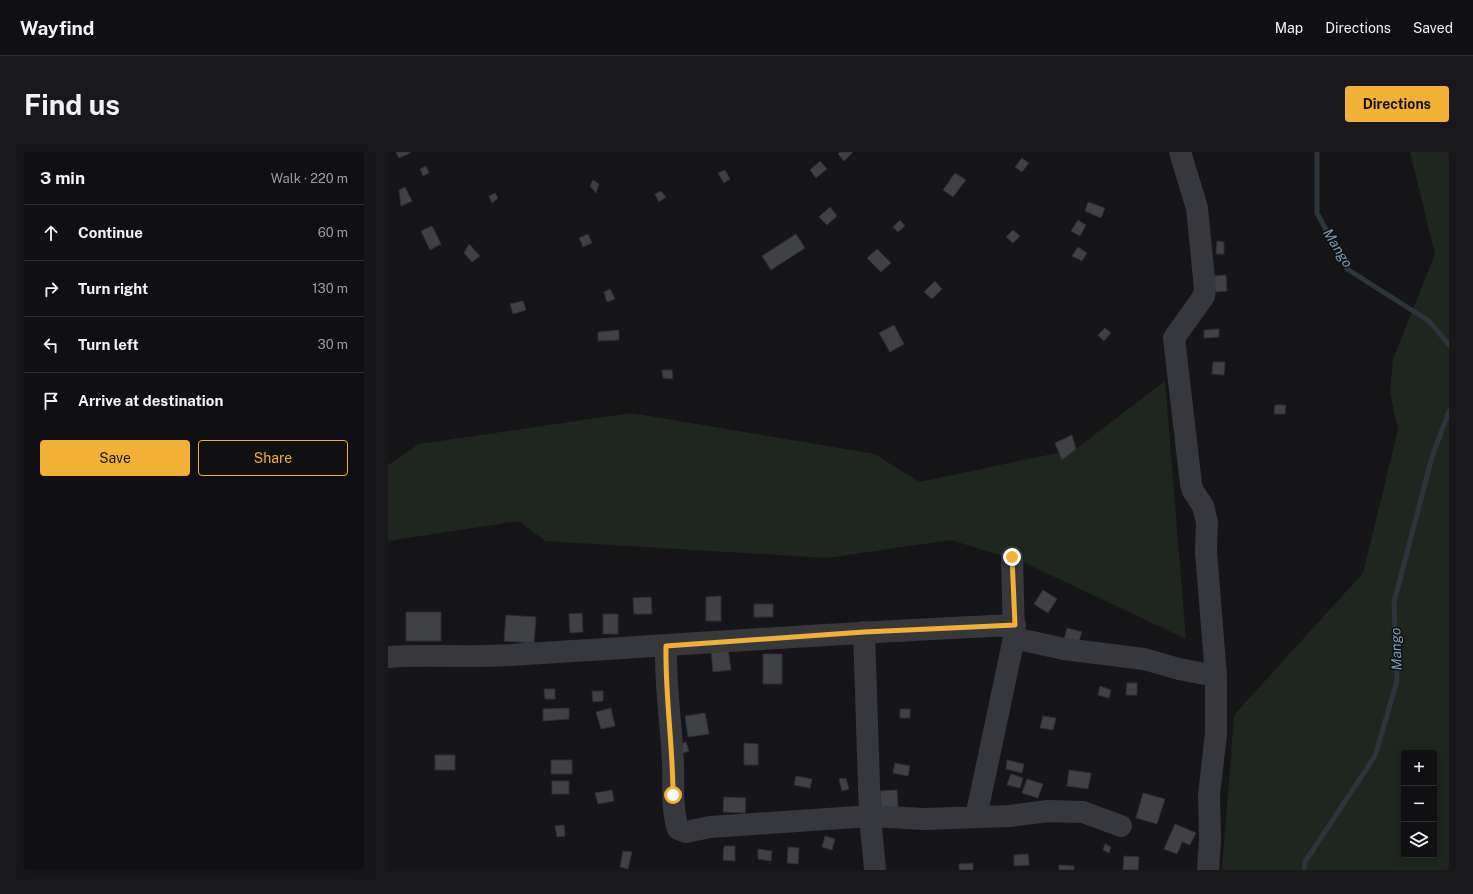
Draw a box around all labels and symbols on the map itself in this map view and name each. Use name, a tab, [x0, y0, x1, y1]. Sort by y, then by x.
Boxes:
water label: Mango	[1320, 226, 1356, 271]
route end	[1003, 548, 1021, 566]
water label: Mango	[1387, 627, 1405, 671]
route start	[664, 786, 682, 804]

